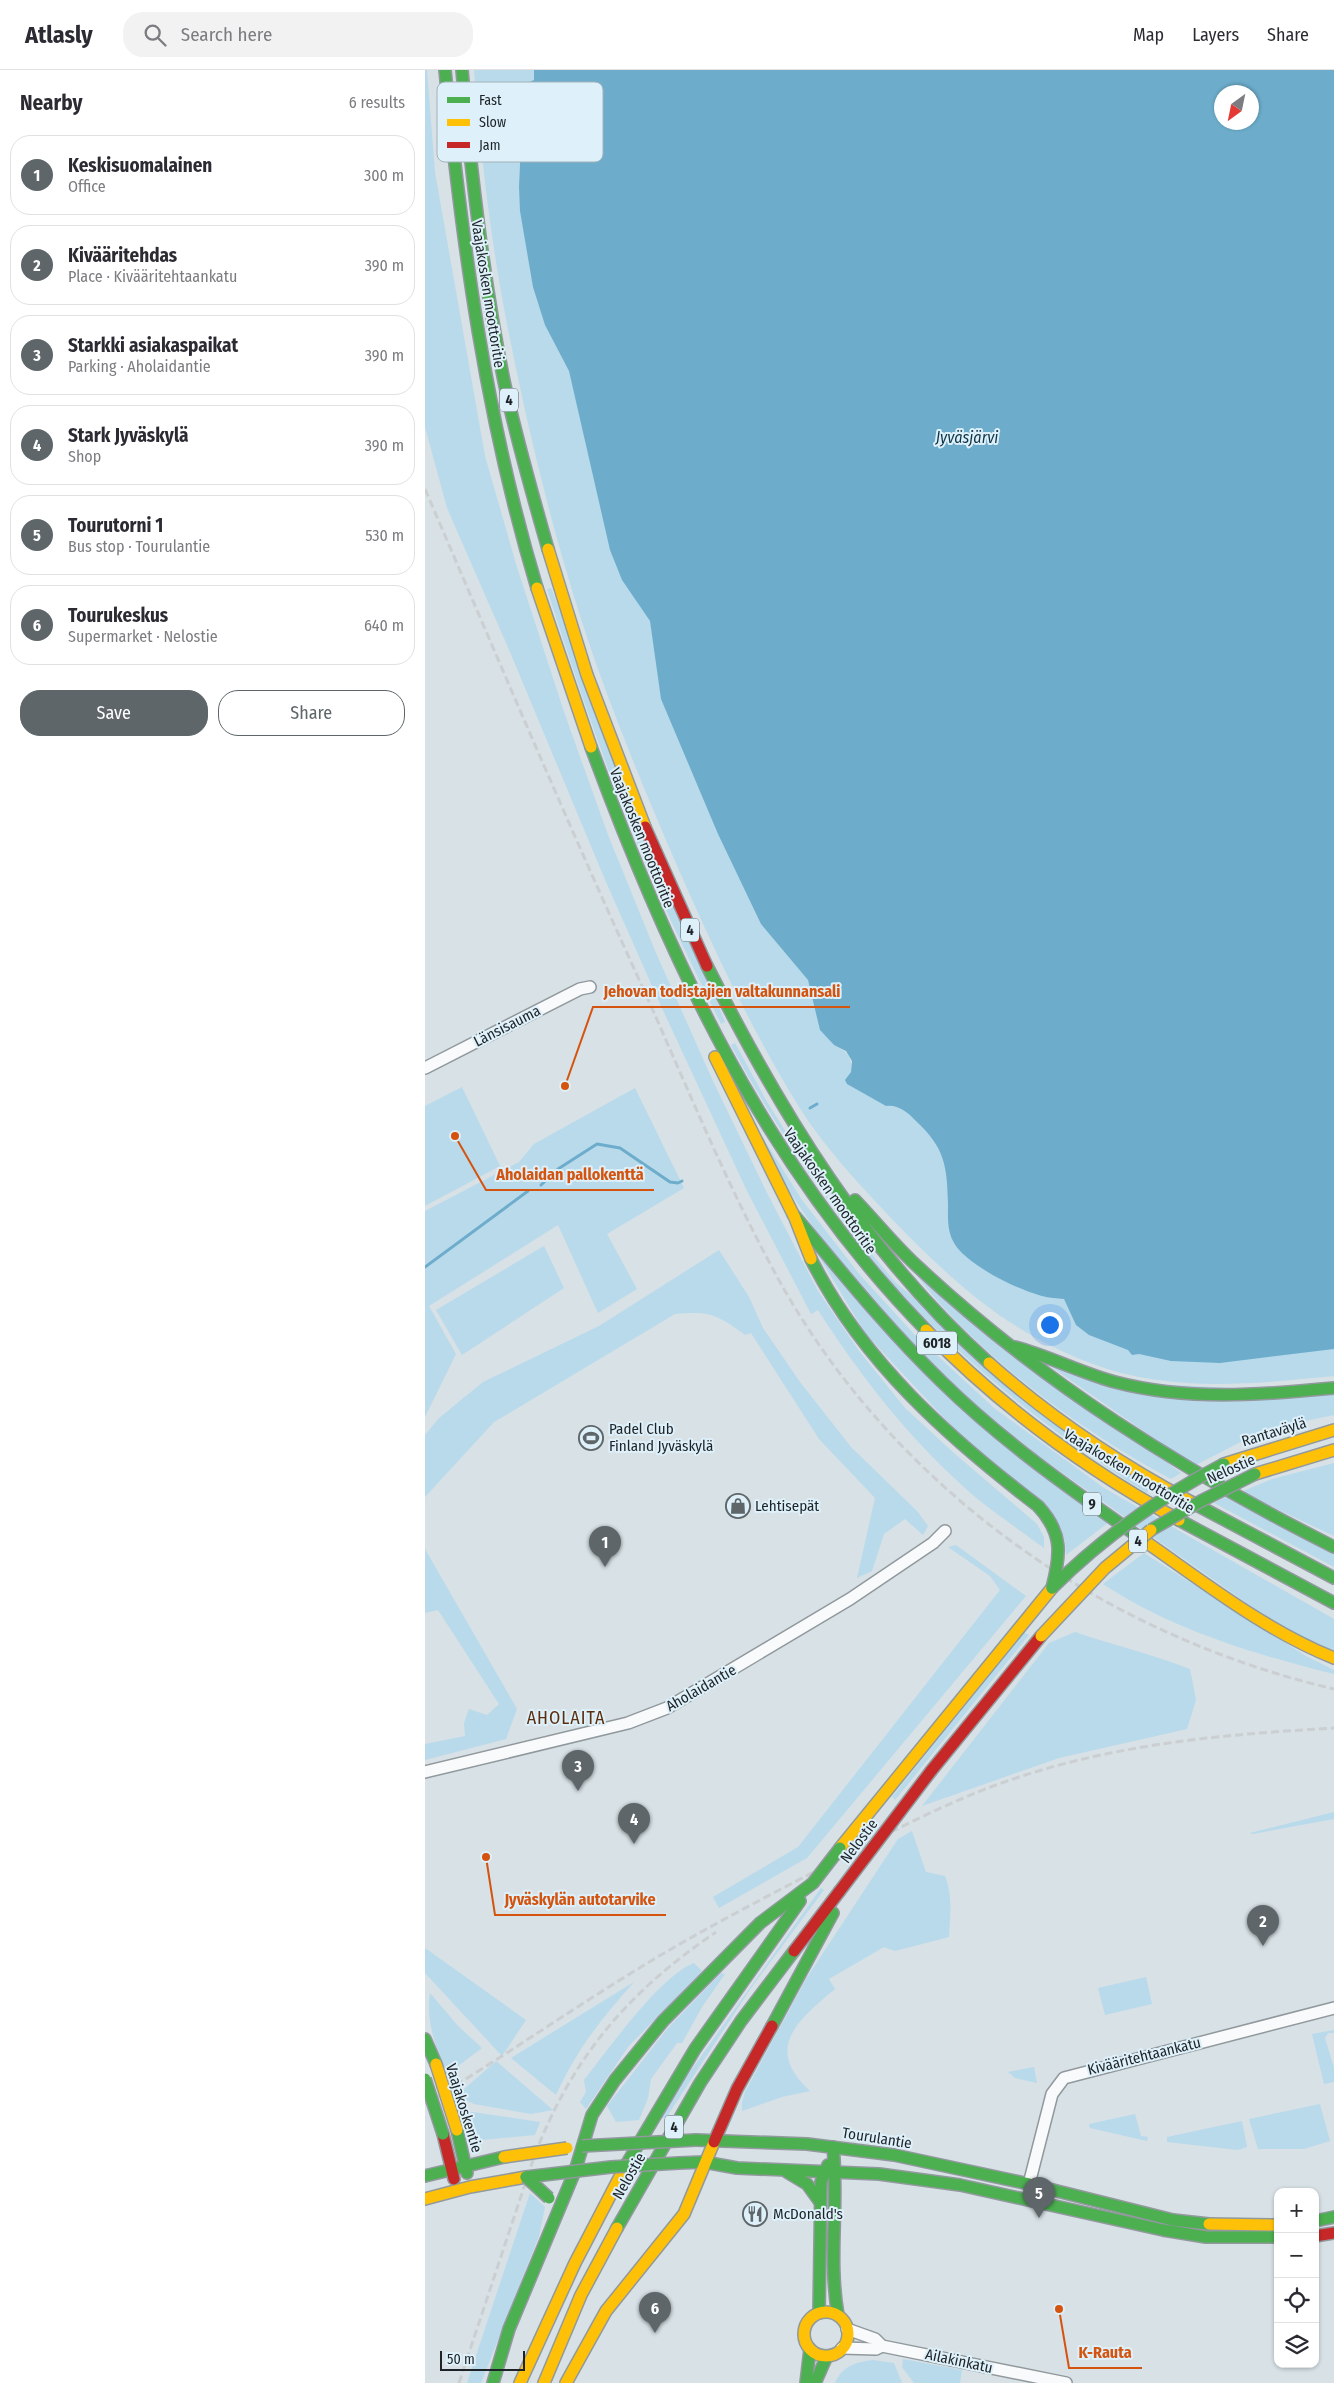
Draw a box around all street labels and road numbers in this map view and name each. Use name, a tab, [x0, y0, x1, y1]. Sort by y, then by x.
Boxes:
street label: Vaajakosken moottoritie	[467, 219, 509, 369]
road number: 4	[500, 388, 518, 412]
street label: Vaajakosken moottoritie	[606, 765, 678, 911]
road number: 4	[681, 918, 699, 942]
street label: Länsisauma	[471, 1002, 543, 1050]
street label: Vaajakosken moottoritie	[780, 1125, 880, 1257]
road number: 6018	[917, 1332, 957, 1354]
street label: Rantaväylä	[1239, 1414, 1309, 1450]
street label: Vaajakosken moottoritie	[1060, 1425, 1198, 1517]
street label: Nelostie	[1204, 1450, 1258, 1488]
road number: 9	[1083, 1492, 1101, 1516]
road number: 4	[1129, 1530, 1147, 1552]
street label: Aholaidantie	[663, 1661, 739, 1715]
street label: Nelostie	[837, 1815, 881, 1867]
street label: Kivääritehtaankatu	[1086, 2033, 1202, 2079]
street label: Vaajakoskentie	[442, 2061, 486, 2155]
road number: 4	[665, 2115, 683, 2138]
street label: Tourulantie	[841, 2124, 913, 2152]
street label: Nelostie	[609, 2150, 649, 2202]
street label: Ailakinkatu	[924, 2345, 994, 2377]

